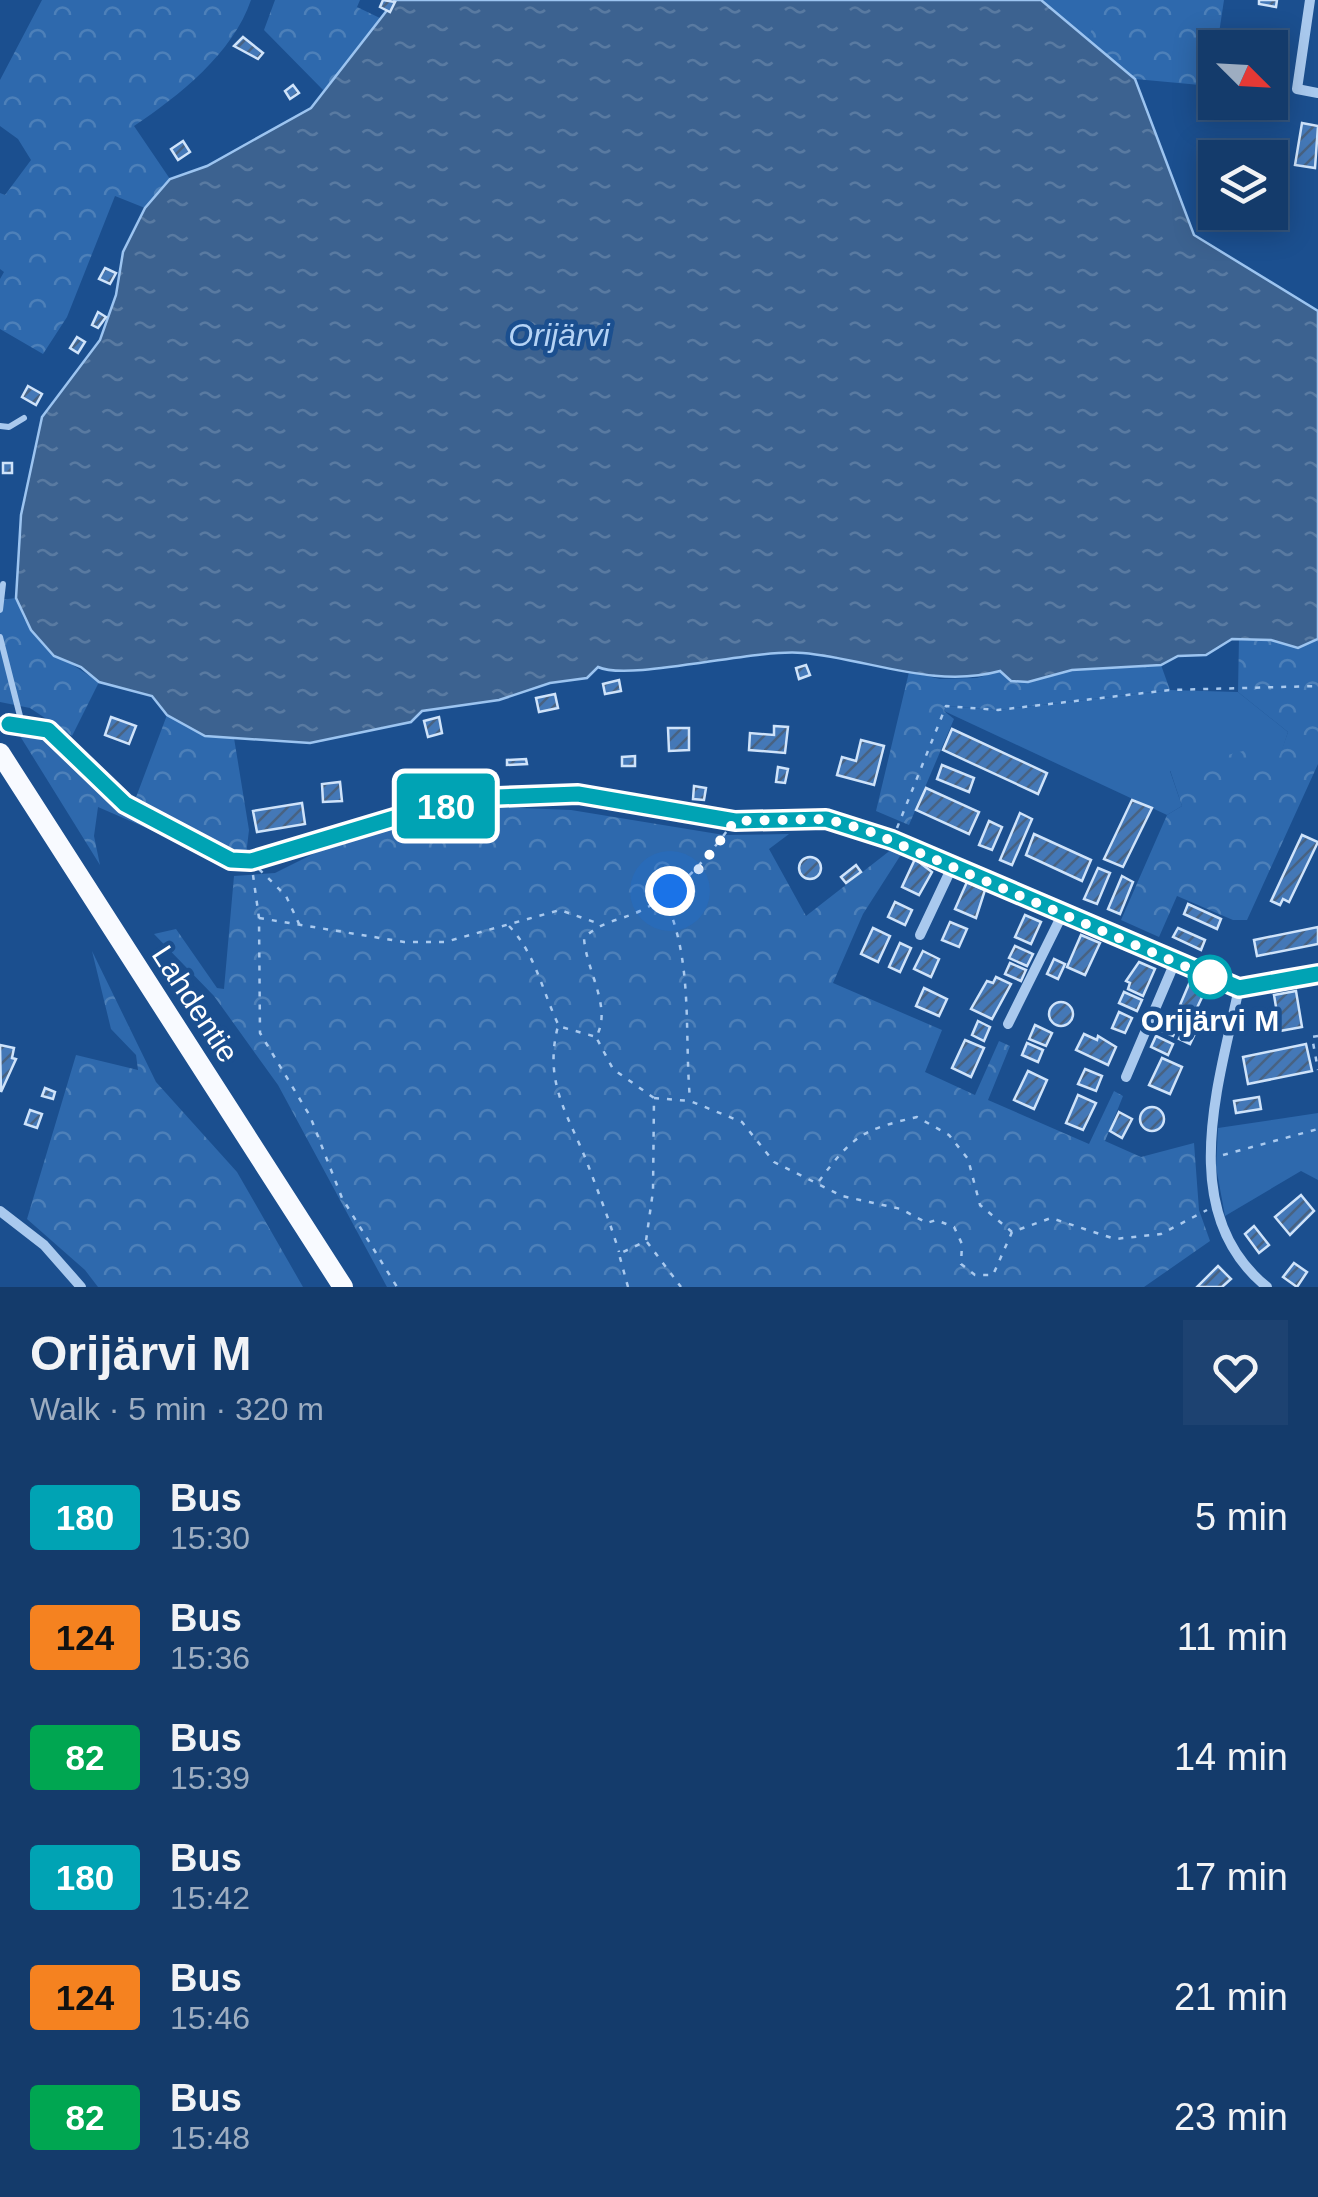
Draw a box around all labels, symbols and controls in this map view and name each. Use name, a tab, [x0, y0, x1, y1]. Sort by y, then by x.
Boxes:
north arrow	[1198, 30, 1288, 120]
map controls	[1198, 30, 1288, 230]
button: layers	[1198, 140, 1288, 230]
water label: Orijärvi	[508, 317, 611, 353]
line badge: 180	[388, 774, 504, 838]
text: 180	[417, 787, 475, 826]
your location	[645, 866, 695, 916]
street label: Lahdentie	[146, 939, 245, 1068]
marker: Orijärvi M	[1189, 956, 1231, 998]
place label: Orijärvi M	[1141, 1004, 1279, 1037]
button: heart	[1183, 1320, 1288, 1425]
text: Orijärvi M	[30, 1327, 251, 1380]
text: Walk · 5 min · 320 m	[30, 1391, 324, 1427]
text: Bus	[170, 1477, 242, 1519]
text: 5 min	[1195, 1496, 1288, 1538]
text: 180	[56, 1498, 114, 1537]
text: 15:30	[170, 1520, 250, 1556]
text: Bus	[170, 1597, 242, 1639]
text: 11 min	[1177, 1616, 1288, 1658]
text: 124	[56, 1618, 114, 1657]
text: 15:36	[170, 1640, 250, 1676]
text: Bus	[170, 1717, 242, 1759]
text: 14 min	[1174, 1736, 1288, 1778]
text: 82	[66, 1738, 104, 1777]
text: 15:39	[170, 1760, 250, 1796]
text: Bus	[170, 1837, 242, 1879]
text: 17 min	[1174, 1856, 1288, 1898]
text: 180	[56, 1858, 114, 1897]
text: 15:42	[170, 1880, 250, 1916]
text: Bus	[170, 1957, 242, 1999]
text: 21 min	[1174, 1976, 1288, 2018]
text: 124	[56, 1978, 114, 2017]
text: 15:46	[170, 2000, 250, 2036]
text: Bus	[170, 2077, 242, 2119]
text: 23 min	[1174, 2096, 1288, 2138]
text: 82	[66, 2098, 104, 2137]
text: 15:48	[170, 2120, 250, 2156]

